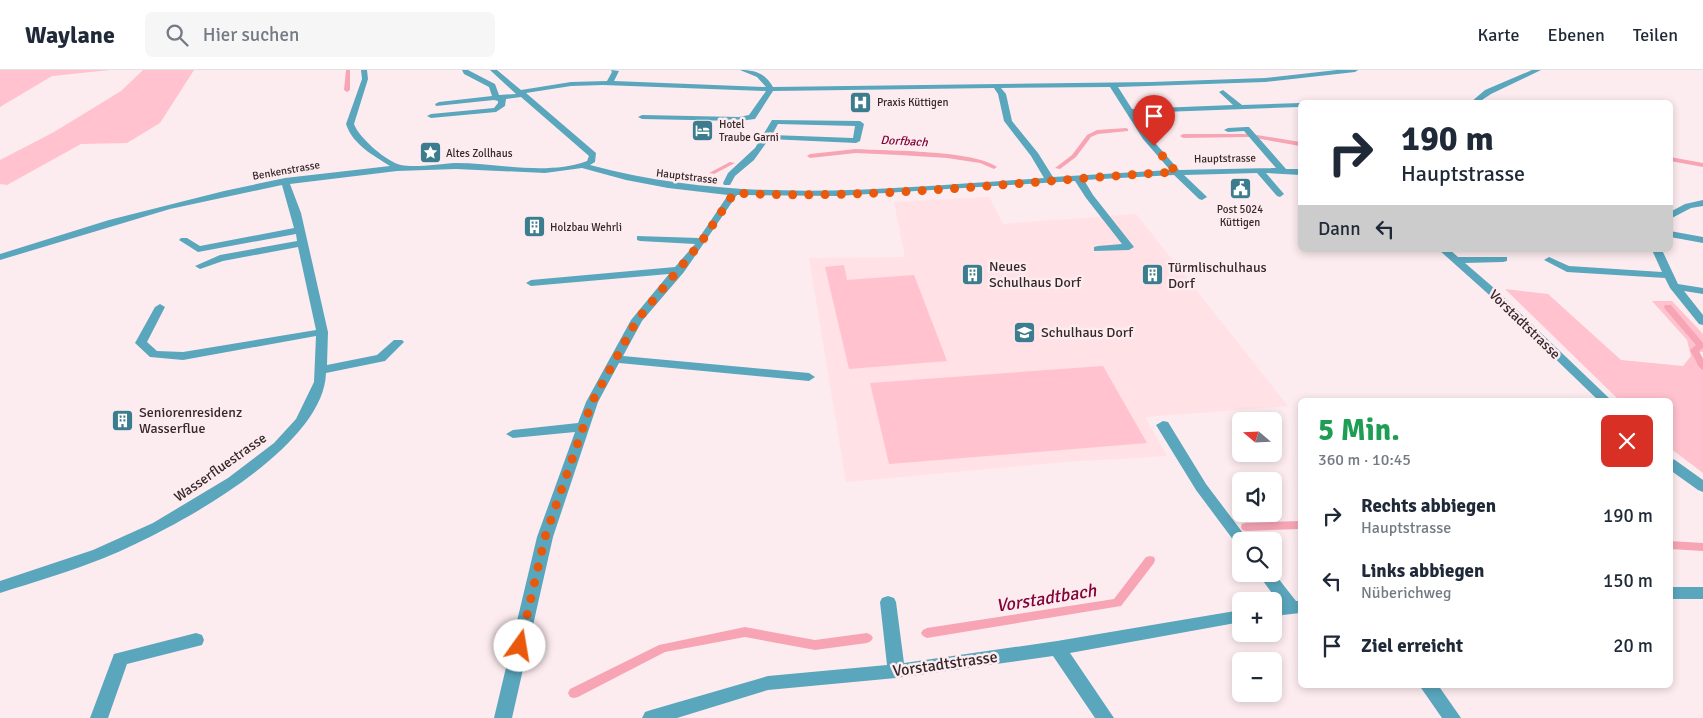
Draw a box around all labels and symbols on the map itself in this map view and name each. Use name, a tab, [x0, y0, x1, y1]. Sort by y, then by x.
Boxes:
hospital icon: Praxis Küttigen	[849, 90, 873, 114]
pin	[1133, 95, 1175, 146]
place label: Praxis Küttigen	[877, 96, 948, 109]
hotel icon: Hotel Traube Garni	[691, 118, 715, 142]
place label: Hotel Traube Garni	[719, 118, 779, 144]
water label: Dorfbach	[880, 133, 928, 150]
place icon: Altes Zollhaus	[418, 141, 442, 165]
place label: Altes Zollhaus	[446, 147, 513, 160]
street label: Hauptstrasse	[1194, 151, 1256, 166]
street label: Benkenstrasse	[251, 158, 321, 183]
street label: Hauptstrasse	[655, 166, 719, 187]
public building icon: Post 5024 Küttigen	[1228, 176, 1252, 200]
place label: Post 5024 Küttigen	[1217, 203, 1263, 229]
building icon: Holzbau Wehrli	[522, 215, 546, 239]
place label: Holzbau Wehrli	[550, 221, 622, 234]
place label: Neues Schulhaus Dorf	[989, 258, 1082, 291]
place label: Türmlischulhaus Dorf	[1168, 259, 1267, 292]
building icon: Neues Schulhaus Dorf	[961, 262, 985, 286]
building icon: Türmlischulhaus Dorf	[1140, 263, 1164, 287]
street label: Vorstadtstrasse	[1485, 286, 1564, 363]
school or university icon: Schulhaus Dorf	[1013, 320, 1037, 344]
place label: Schulhaus Dorf	[1041, 324, 1134, 341]
place label: Seniorenresidenz Wasserflue	[139, 404, 242, 437]
building icon: Seniorenresidenz Wasserflue	[111, 408, 135, 432]
north arrow	[1232, 412, 1282, 462]
street label: Wasserfluestrasse	[171, 429, 270, 506]
water label: Vorstadtbach	[994, 579, 1099, 617]
position arrow	[493, 619, 545, 671]
street label: Vorstadtstrasse	[891, 647, 999, 681]

